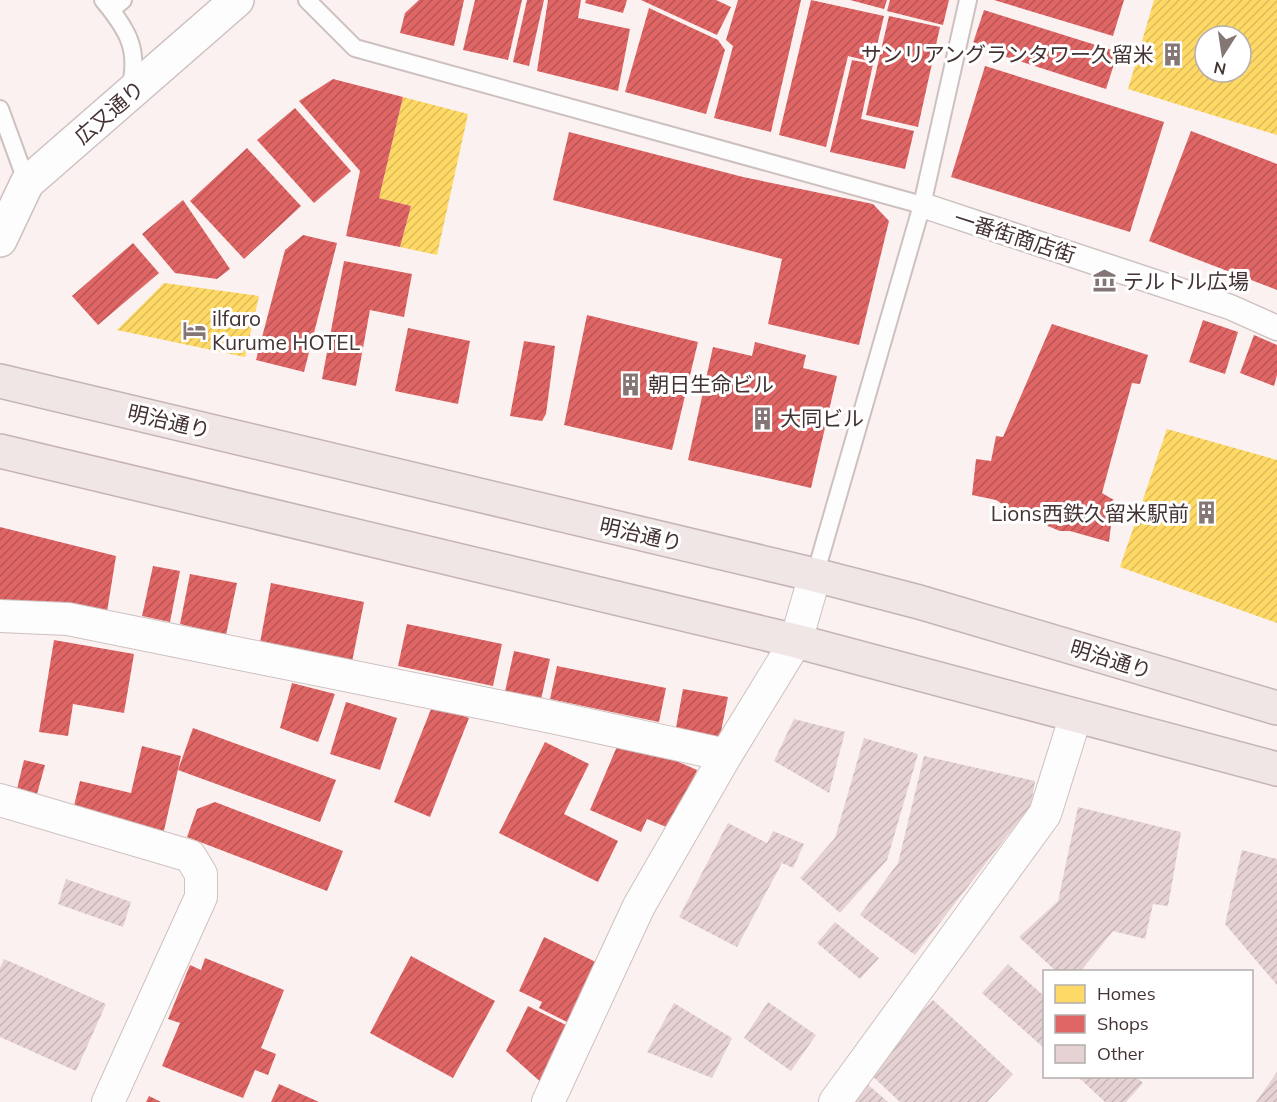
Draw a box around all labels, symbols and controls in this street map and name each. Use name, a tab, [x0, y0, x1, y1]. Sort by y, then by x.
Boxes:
north arrow	[1193, 24, 1253, 84]
place label: サンリアングランタワー久留米	[861, 41, 1154, 67]
building icon: サンリアングランタワー久留米	[1159, 41, 1185, 67]
text: N	[1212, 58, 1228, 80]
street label: 広又通り	[69, 75, 149, 149]
street label: 一番街商店街	[951, 204, 1079, 268]
museum icon: テルトル広場	[1092, 268, 1118, 294]
place label: テルトル広場	[1123, 268, 1249, 294]
place label: ilfaro Kurume HOTEL	[212, 305, 361, 355]
hotel icon: ilfaro Kurume HOTEL	[181, 317, 207, 343]
building icon: 朝日生命ビル	[617, 371, 643, 397]
place label: 朝日生命ビル	[648, 371, 774, 397]
street label: 明治通り	[125, 399, 213, 443]
building icon: 大同ビル	[749, 405, 775, 431]
place label: 大同ビル	[780, 405, 864, 431]
place label: Lions西鉄久留米駅前	[991, 500, 1189, 526]
building icon: Lions西鉄久留米駅前	[1194, 500, 1220, 526]
street label: 明治通り	[597, 512, 685, 556]
street label: 明治通り	[1067, 634, 1155, 684]
legend	[1043, 970, 1253, 1078]
text: Homes	[1097, 982, 1156, 1005]
text: Shops	[1097, 1012, 1149, 1035]
text: Other	[1097, 1042, 1145, 1065]

